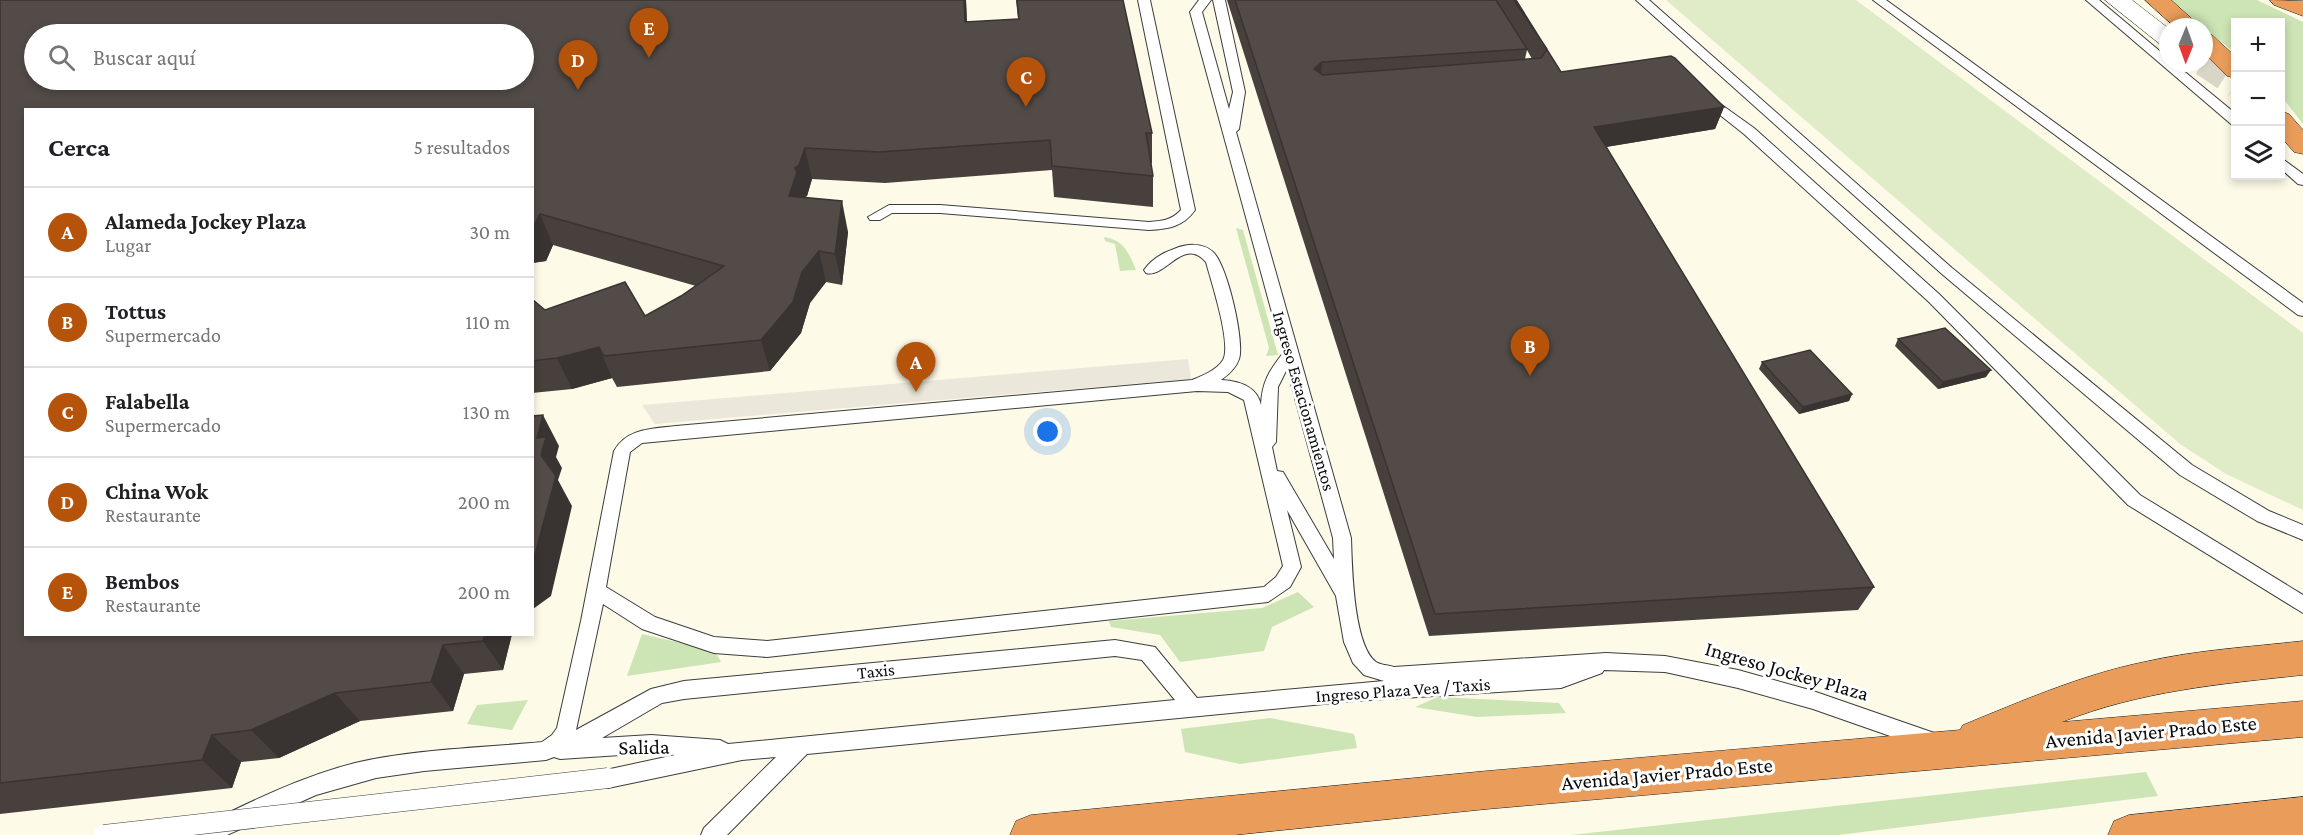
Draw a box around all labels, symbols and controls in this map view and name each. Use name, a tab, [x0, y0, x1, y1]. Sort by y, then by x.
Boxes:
pin: E	[630, 8, 668, 58]
north arrow	[2159, 18, 2213, 72]
map controls	[2231, 18, 2285, 180]
button: +	[2231, 18, 2285, 72]
search box	[24, 24, 534, 90]
pin: D	[558, 40, 598, 90]
icon: search	[45, 41, 78, 74]
text: Buscar aquí	[93, 45, 195, 70]
pin: C	[1006, 57, 1046, 107]
button: −	[2231, 72, 2285, 126]
button: layers	[2231, 126, 2285, 180]
text: Cerca	[48, 133, 110, 162]
text: 5 resultados	[414, 136, 510, 158]
text: Alameda Jockey Plaza	[105, 209, 306, 234]
text: A	[62, 221, 73, 243]
text: 30 m	[469, 221, 510, 243]
text: Lugar	[105, 234, 151, 256]
text: Tottus	[105, 299, 166, 324]
street label: Ingreso Estacionamientos	[1269, 309, 1339, 493]
text: B	[62, 311, 73, 333]
text: 110 m	[466, 311, 510, 333]
text: Supermercado	[105, 324, 221, 346]
pin: B	[1510, 326, 1550, 376]
pin: A	[896, 342, 936, 392]
text: Falabella	[105, 389, 189, 414]
text: C	[61, 401, 74, 423]
text: 130 m	[463, 401, 510, 423]
text: Supermercado	[105, 414, 221, 436]
your location	[1033, 417, 1062, 446]
text: China Wok	[105, 479, 208, 504]
text: D	[61, 491, 74, 513]
text: 200 m	[458, 491, 510, 513]
text: Restaurante	[105, 504, 201, 526]
text: Bembos	[105, 569, 179, 594]
text: E	[62, 581, 73, 603]
text: 200 m	[458, 581, 510, 603]
text: Restaurante	[105, 594, 201, 616]
street label: Ingreso Jockey Plaza	[1702, 636, 1872, 706]
street label: Taxis	[856, 659, 896, 683]
street label: Ingreso Plaza Vea / Taxis	[1315, 674, 1491, 706]
street label: Avenida Javier Prado Este	[2044, 711, 2258, 753]
street label: Salida	[618, 735, 670, 759]
street label: Avenida Javier Prado Este	[1560, 753, 1774, 795]

